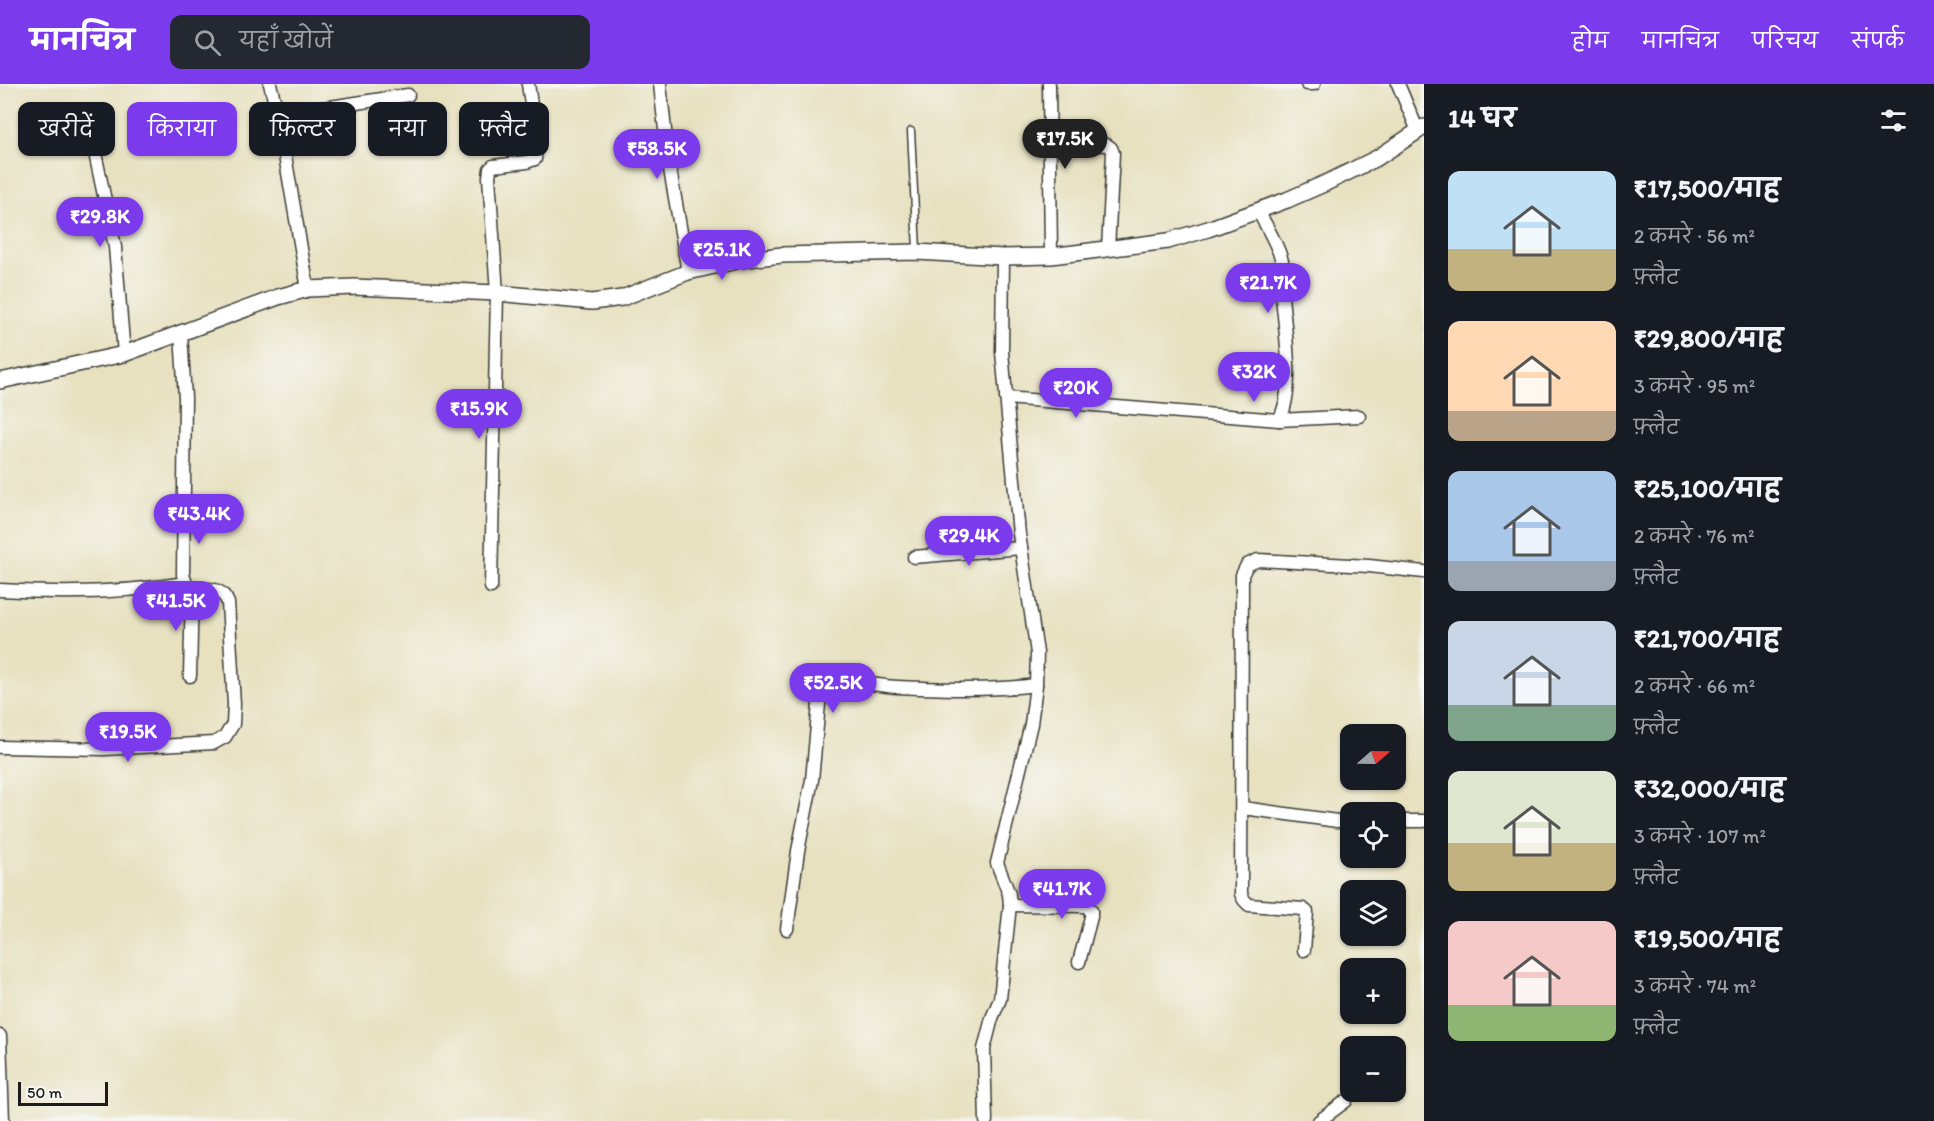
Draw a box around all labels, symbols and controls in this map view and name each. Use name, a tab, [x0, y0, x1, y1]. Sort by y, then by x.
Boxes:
search box	[170, 15, 590, 69]
text: मानचित्र	[30, 23, 134, 57]
icon: search	[191, 26, 224, 59]
text: यहाँ खोजें	[239, 27, 333, 54]
text: होम	[1572, 28, 1609, 53]
text: मानचित्र	[1642, 28, 1719, 53]
text: परिचय	[1752, 28, 1818, 53]
text: संपर्क	[1851, 28, 1904, 53]
chip: खरीदें	[18, 102, 115, 156]
chip: किराया	[127, 102, 237, 156]
chip: फ़िल्टर	[249, 102, 356, 156]
chip: नया	[368, 102, 447, 156]
chip: फ़्लैट	[459, 102, 549, 156]
text: 14 घर	[1448, 102, 1516, 134]
icon: filters	[1877, 104, 1910, 137]
pin: ₹17.5K	[1016, 119, 1114, 170]
text: ₹17.5K	[1036, 126, 1094, 150]
pin: ₹58.5K	[608, 129, 706, 180]
text: ₹58.5K	[627, 136, 687, 160]
text: ₹17,500/माह	[1634, 172, 1780, 204]
icon: home	[1496, 195, 1568, 267]
pin: ₹29.8K	[51, 197, 149, 248]
text: ₹29.8K	[70, 204, 130, 228]
text: 2 कमरे · 56 m²	[1634, 224, 1755, 248]
pin: ₹25.1K	[673, 230, 771, 281]
text: ₹25.1K	[693, 237, 751, 261]
pin: ₹21.7K	[1219, 263, 1317, 314]
text: फ़्लैट	[1634, 265, 1680, 289]
text: ₹21.7K	[1239, 270, 1297, 294]
text: ₹29,800/माह	[1634, 322, 1783, 354]
icon: home	[1496, 345, 1568, 417]
pin: ₹32K	[1218, 352, 1290, 403]
text: ₹32K	[1232, 359, 1276, 383]
pin: ₹20K	[1040, 368, 1112, 419]
text: 3 कमरे · 95 m²	[1634, 374, 1755, 398]
text: ₹20K	[1053, 375, 1099, 399]
pin: ₹15.9K	[430, 389, 528, 440]
text: ₹15.9K	[450, 396, 508, 420]
text: फ़्लैट	[1634, 415, 1680, 439]
text: ₹25,100/माह	[1634, 472, 1781, 504]
pin: ₹43.4K	[150, 494, 248, 545]
icon: home	[1496, 495, 1568, 567]
text: ₹43.4K	[168, 501, 230, 525]
pin: ₹29.4K	[920, 516, 1018, 567]
text: ₹29.4K	[939, 523, 999, 547]
text: 2 कमरे · 76 m²	[1634, 524, 1755, 548]
text: फ़्लैट	[1634, 565, 1680, 589]
pin: ₹41.5K	[127, 581, 225, 632]
text: ₹41.5K	[146, 588, 206, 612]
text: ₹21,700/माह	[1634, 622, 1780, 654]
icon: home	[1496, 645, 1568, 717]
pin: ₹52.5K	[784, 663, 882, 714]
text: ₹52.5K	[804, 670, 862, 694]
text: 2 कमरे · 66 m²	[1634, 674, 1755, 698]
pin: ₹19.5K	[79, 712, 177, 763]
text: फ़्लैट	[1634, 715, 1680, 739]
text: ₹19.5K	[99, 719, 157, 743]
north arrow	[1340, 724, 1406, 790]
map controls	[1340, 724, 1406, 1102]
text: ₹32,000/माह	[1634, 772, 1785, 804]
icon: home	[1496, 795, 1568, 867]
button: locate	[1340, 802, 1406, 868]
text: 3 कमरे · 107 m²	[1634, 824, 1766, 848]
text: फ़्लैट	[1634, 865, 1680, 889]
pin: ₹41.7K	[1013, 869, 1111, 920]
text: ₹41.7K	[1033, 876, 1091, 900]
button: layers	[1340, 880, 1406, 946]
text: ₹19,500/माह	[1634, 922, 1781, 954]
icon: home	[1496, 945, 1568, 1017]
button: +	[1340, 958, 1406, 1024]
text: 3 कमरे · 74 m²	[1634, 974, 1756, 998]
text: फ़्लैट	[1634, 1015, 1680, 1039]
button: −	[1340, 1036, 1406, 1102]
scale bar	[18, 1079, 108, 1106]
text: 50 m	[27, 1083, 62, 1102]

